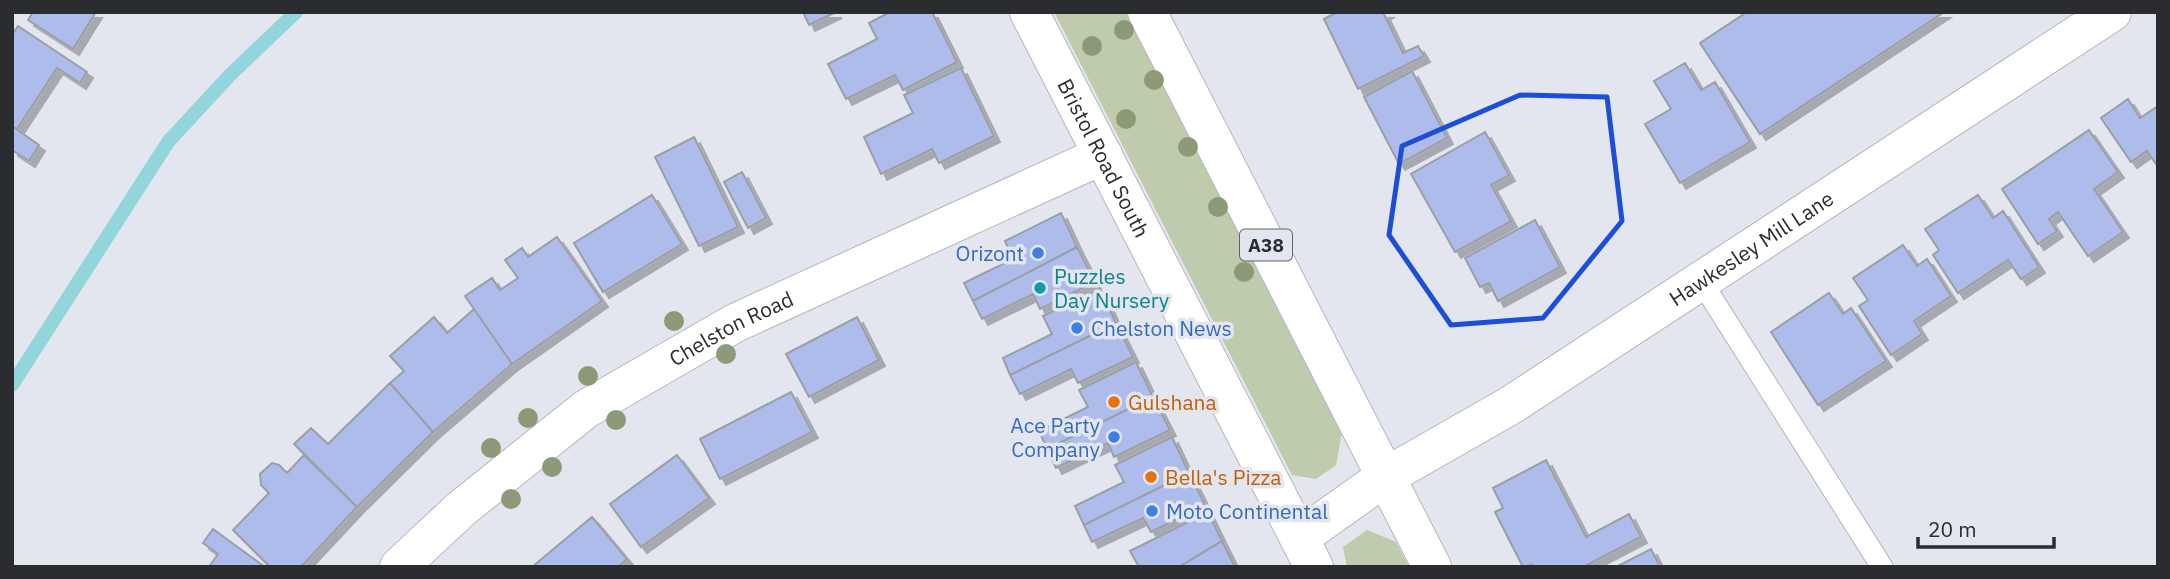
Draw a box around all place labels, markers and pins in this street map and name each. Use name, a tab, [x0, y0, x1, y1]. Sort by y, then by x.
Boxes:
place label: Orizont	[956, 239, 1024, 267]
marker: Orizont	[1030, 245, 1046, 261]
place label: Puzzles Day Nursery	[1054, 262, 1170, 314]
marker: Puzzles Day Nursery	[1032, 280, 1048, 296]
place label: Chelston News	[1091, 314, 1232, 342]
marker: Chelston News	[1069, 320, 1085, 336]
place label: Gulshana	[1128, 388, 1217, 416]
marker: Gulshana	[1106, 394, 1122, 410]
place label: Ace Party Company	[1010, 411, 1101, 463]
marker: Ace Party Company	[1106, 429, 1122, 445]
place label: Bella's Pizza	[1165, 463, 1281, 491]
marker: Bella's Pizza	[1143, 469, 1159, 485]
place label: Moto Continental	[1166, 497, 1328, 525]
marker: Moto Continental	[1144, 503, 1160, 519]

